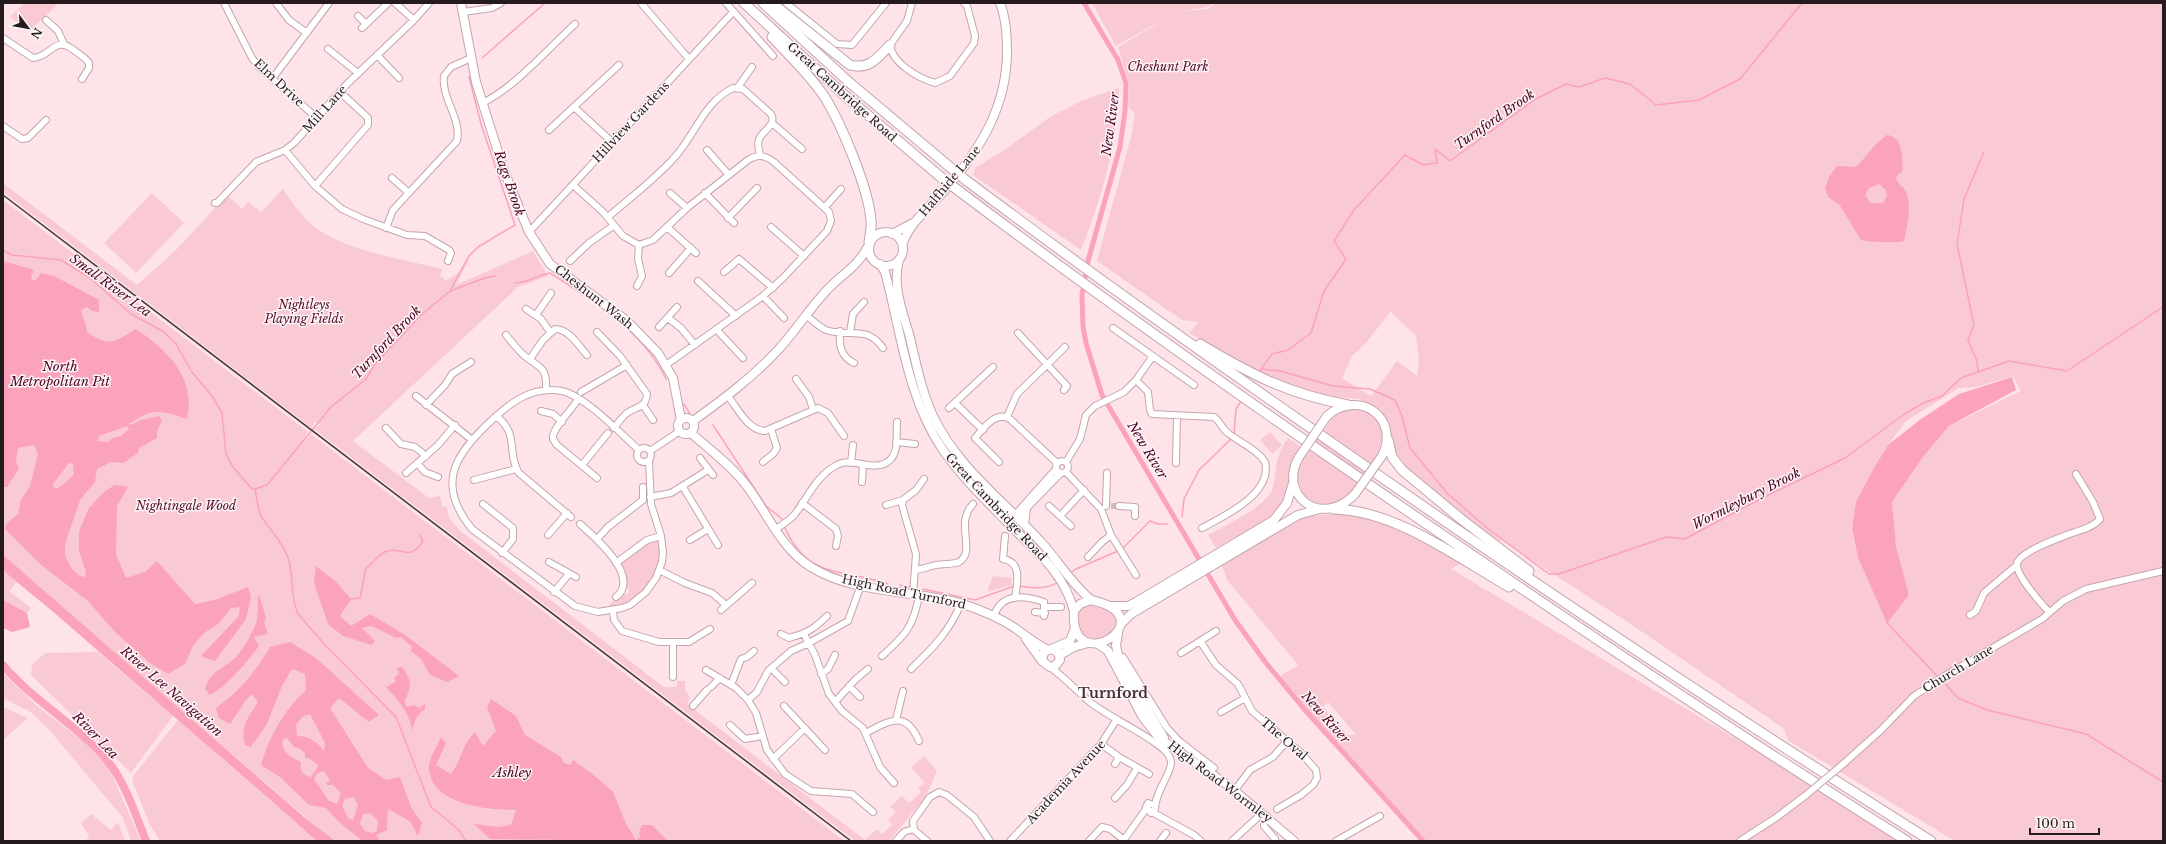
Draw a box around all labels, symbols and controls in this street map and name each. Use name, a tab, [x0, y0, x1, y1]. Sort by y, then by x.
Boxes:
north arrow	[8, 8, 48, 48]
text: N	[27, 25, 45, 42]
street label: Great Cambridge Road	[785, 39, 900, 145]
street label: Elm Drive	[251, 56, 308, 110]
park label: Cheshunt Park	[1128, 59, 1208, 74]
street label: Hillview Gardens	[589, 78, 672, 165]
street label: Mill Lane	[299, 82, 350, 136]
water label: Turnford Brook	[1451, 85, 1538, 153]
water label: New River	[1097, 90, 1124, 158]
street label: Halfhide Lane	[916, 142, 984, 219]
water label: Rags Brook	[490, 147, 529, 219]
water label: Small River Lea	[67, 250, 155, 321]
street label: Cheshunt Wash	[552, 261, 637, 332]
park label: Nightleys Playing Fields	[263, 297, 344, 326]
water label: Turnford Brook	[348, 302, 425, 383]
water label: North Metropolitan Pit	[9, 358, 110, 390]
water label: New River	[1123, 417, 1172, 483]
street label: Great Cambridge Road	[943, 450, 1050, 564]
water label: Wormleybury Brook	[1689, 464, 1804, 533]
park label: Nightingale Wood	[135, 498, 237, 513]
street label: High Road Turnford	[841, 571, 967, 612]
street label: Church Lane	[1920, 641, 1996, 696]
water label: River Lee Navigation	[116, 642, 226, 740]
district label: Turnford	[1078, 684, 1148, 702]
water label: New River	[1297, 687, 1354, 748]
water label: River Lea	[68, 707, 122, 763]
street label: The Oval	[1258, 714, 1311, 763]
street label: Academia Avenue	[1022, 736, 1108, 827]
street label: High Road Wormley	[1165, 737, 1276, 826]
water label: Ashley	[491, 764, 532, 781]
scale bar	[2030, 810, 2099, 836]
text: 100 m	[2036, 816, 2075, 831]

